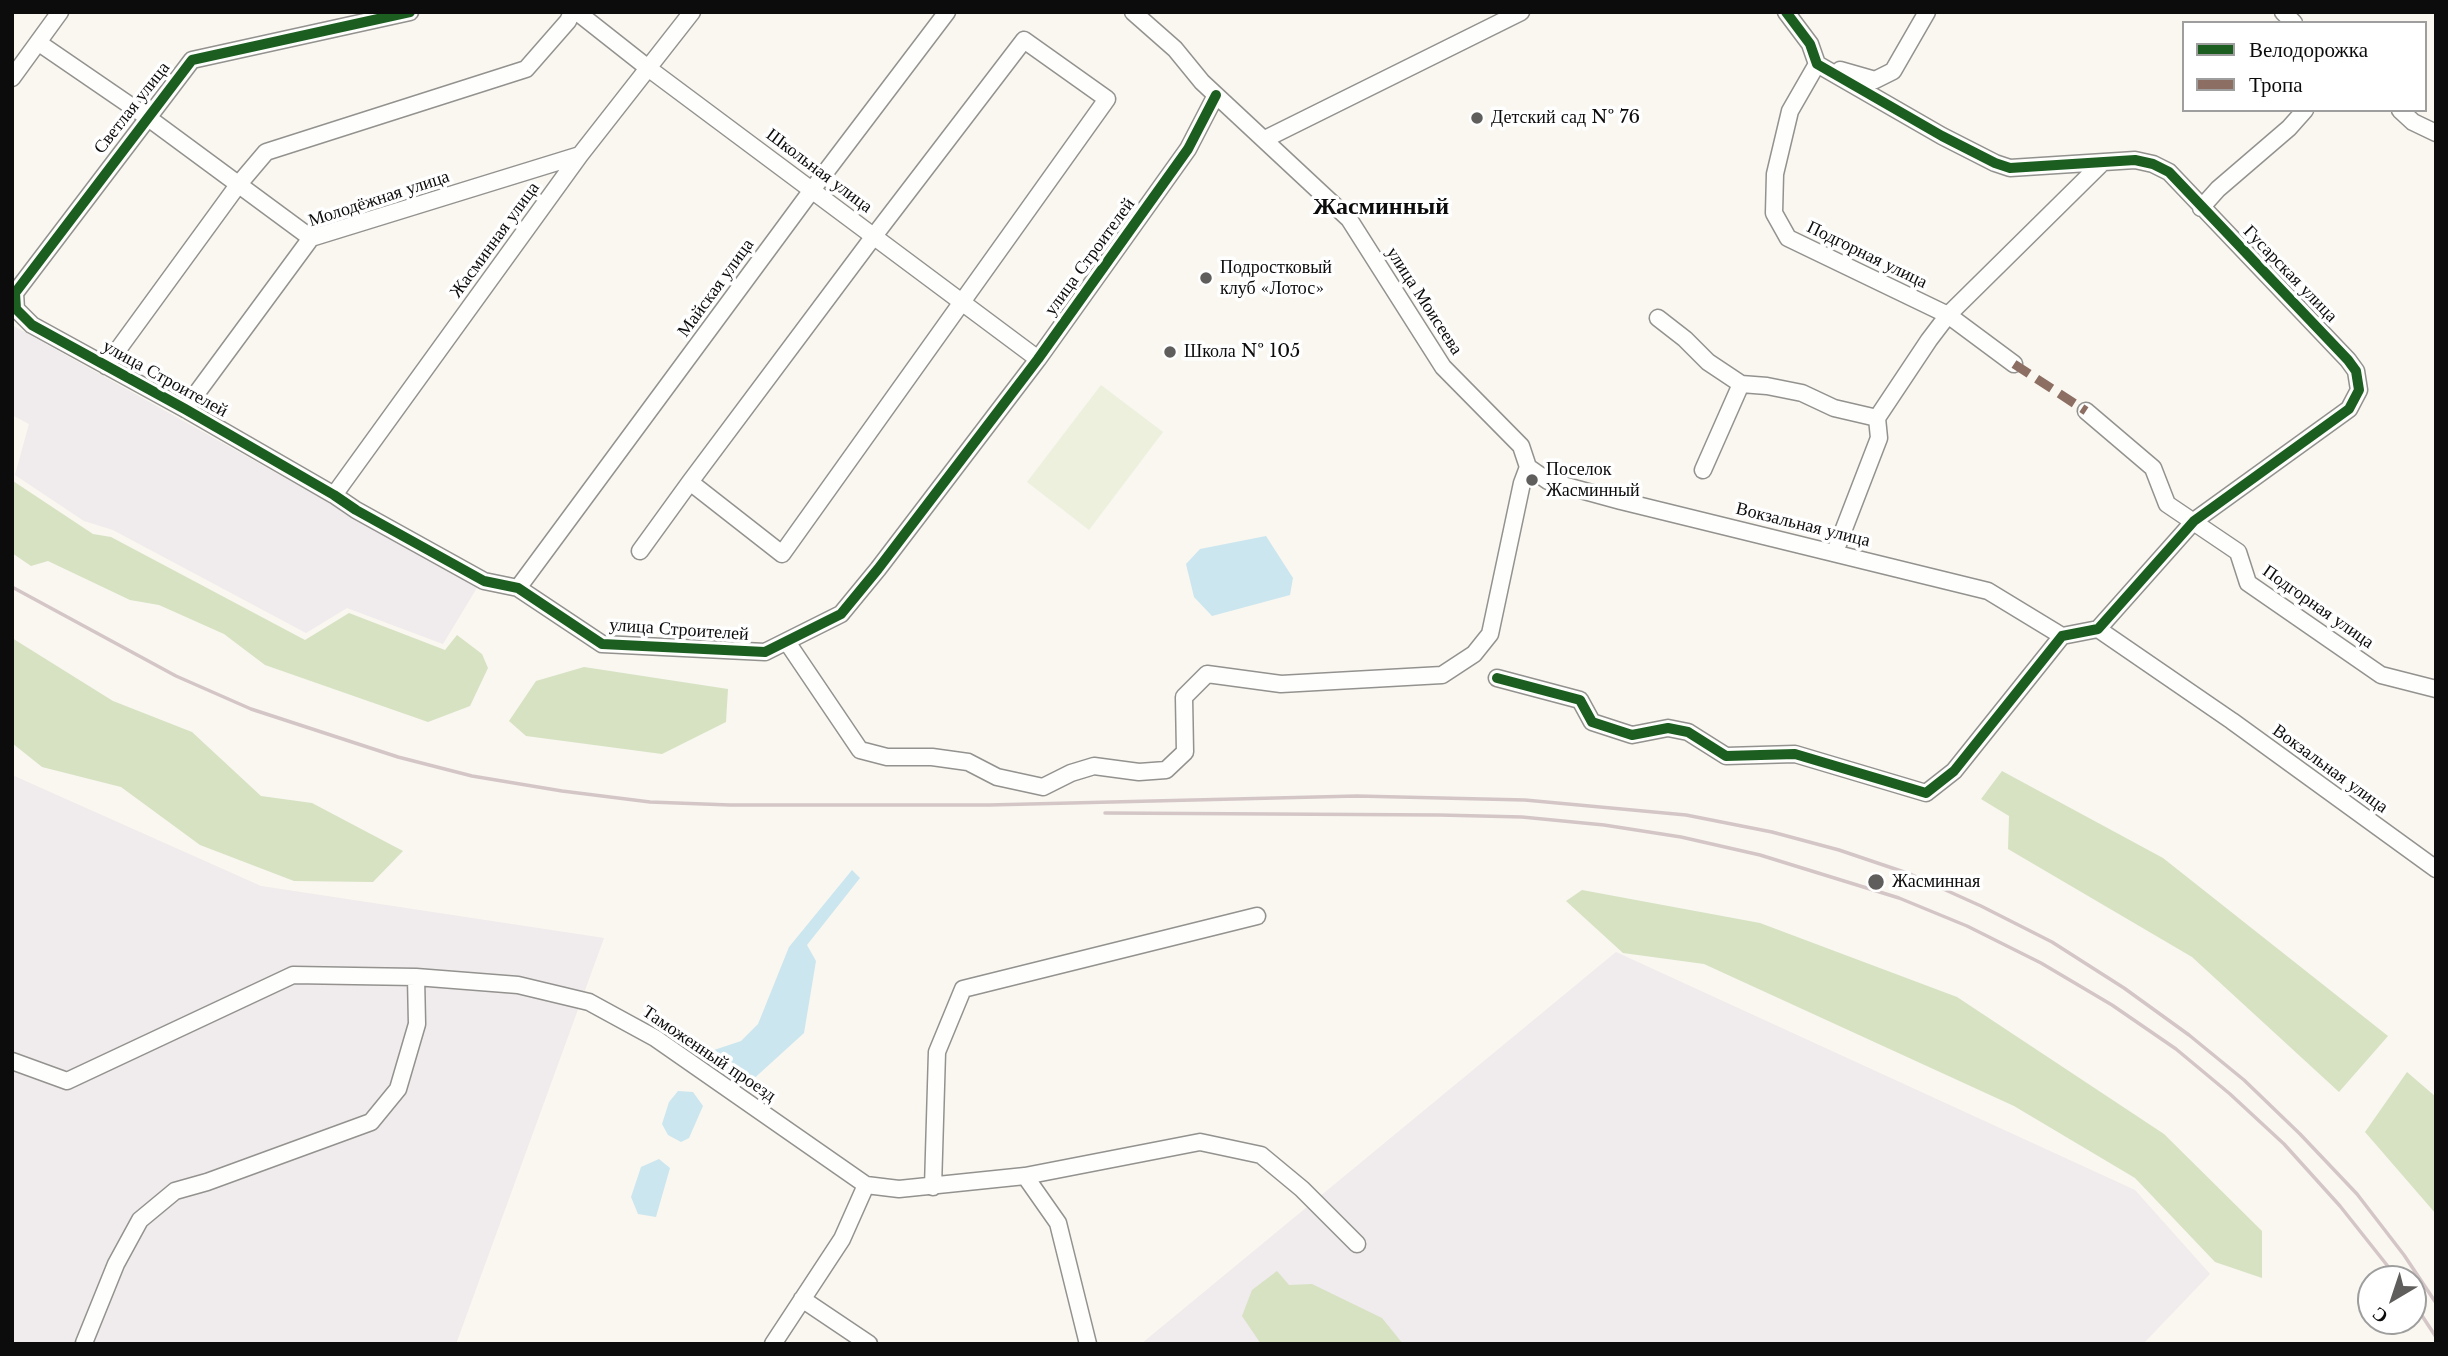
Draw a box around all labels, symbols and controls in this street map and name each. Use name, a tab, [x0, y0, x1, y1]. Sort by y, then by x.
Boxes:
legend	[2182, 21, 2427, 112]
text: Велодорожка	[2249, 37, 2368, 63]
street label: Светлая улица	[89, 58, 175, 158]
text: Тропа	[2249, 72, 2303, 98]
place label: Детский сад № 76	[1491, 107, 1640, 129]
marker: Детский сад № 76	[1469, 110, 1485, 126]
street label: Школьная улица	[762, 124, 876, 218]
street label: Молодёжная улица	[306, 166, 452, 232]
street label: Жасминная улица	[446, 178, 544, 302]
district label: Жасминный	[1313, 193, 1449, 221]
street label: улица Строителей	[1040, 194, 1140, 320]
street label: Подгорная улица	[1803, 217, 1931, 293]
street label: Гусарская улица	[2238, 221, 2342, 327]
street label: Майская улица	[673, 235, 759, 341]
street label: улица Моисеева	[1381, 243, 1467, 359]
place label: Подростковый клуб «Лотос»	[1220, 257, 1332, 300]
marker: Подростковый клуб «Лотос»	[1198, 270, 1214, 286]
street label: улица Строителей	[99, 336, 231, 422]
place label: Школа № 105	[1184, 341, 1300, 363]
marker: Школа № 105	[1162, 344, 1178, 360]
place label: Поселок Жасминный	[1546, 459, 1640, 502]
marker: Поселок Жасминный	[1524, 472, 1540, 488]
street label: Вокзальная улица	[1734, 498, 1872, 552]
street label: Подгорная улица	[2258, 561, 2378, 653]
street label: улица Строителей	[609, 614, 749, 646]
street label: Вокзальная улица	[2268, 720, 2392, 818]
place label: Жасминная	[1892, 871, 1980, 893]
marker: Жасминная	[1866, 872, 1886, 892]
street label: Таможенный проезд	[638, 1001, 780, 1107]
north arrow	[2357, 1265, 2427, 1335]
text: С	[2367, 1302, 2392, 1328]

